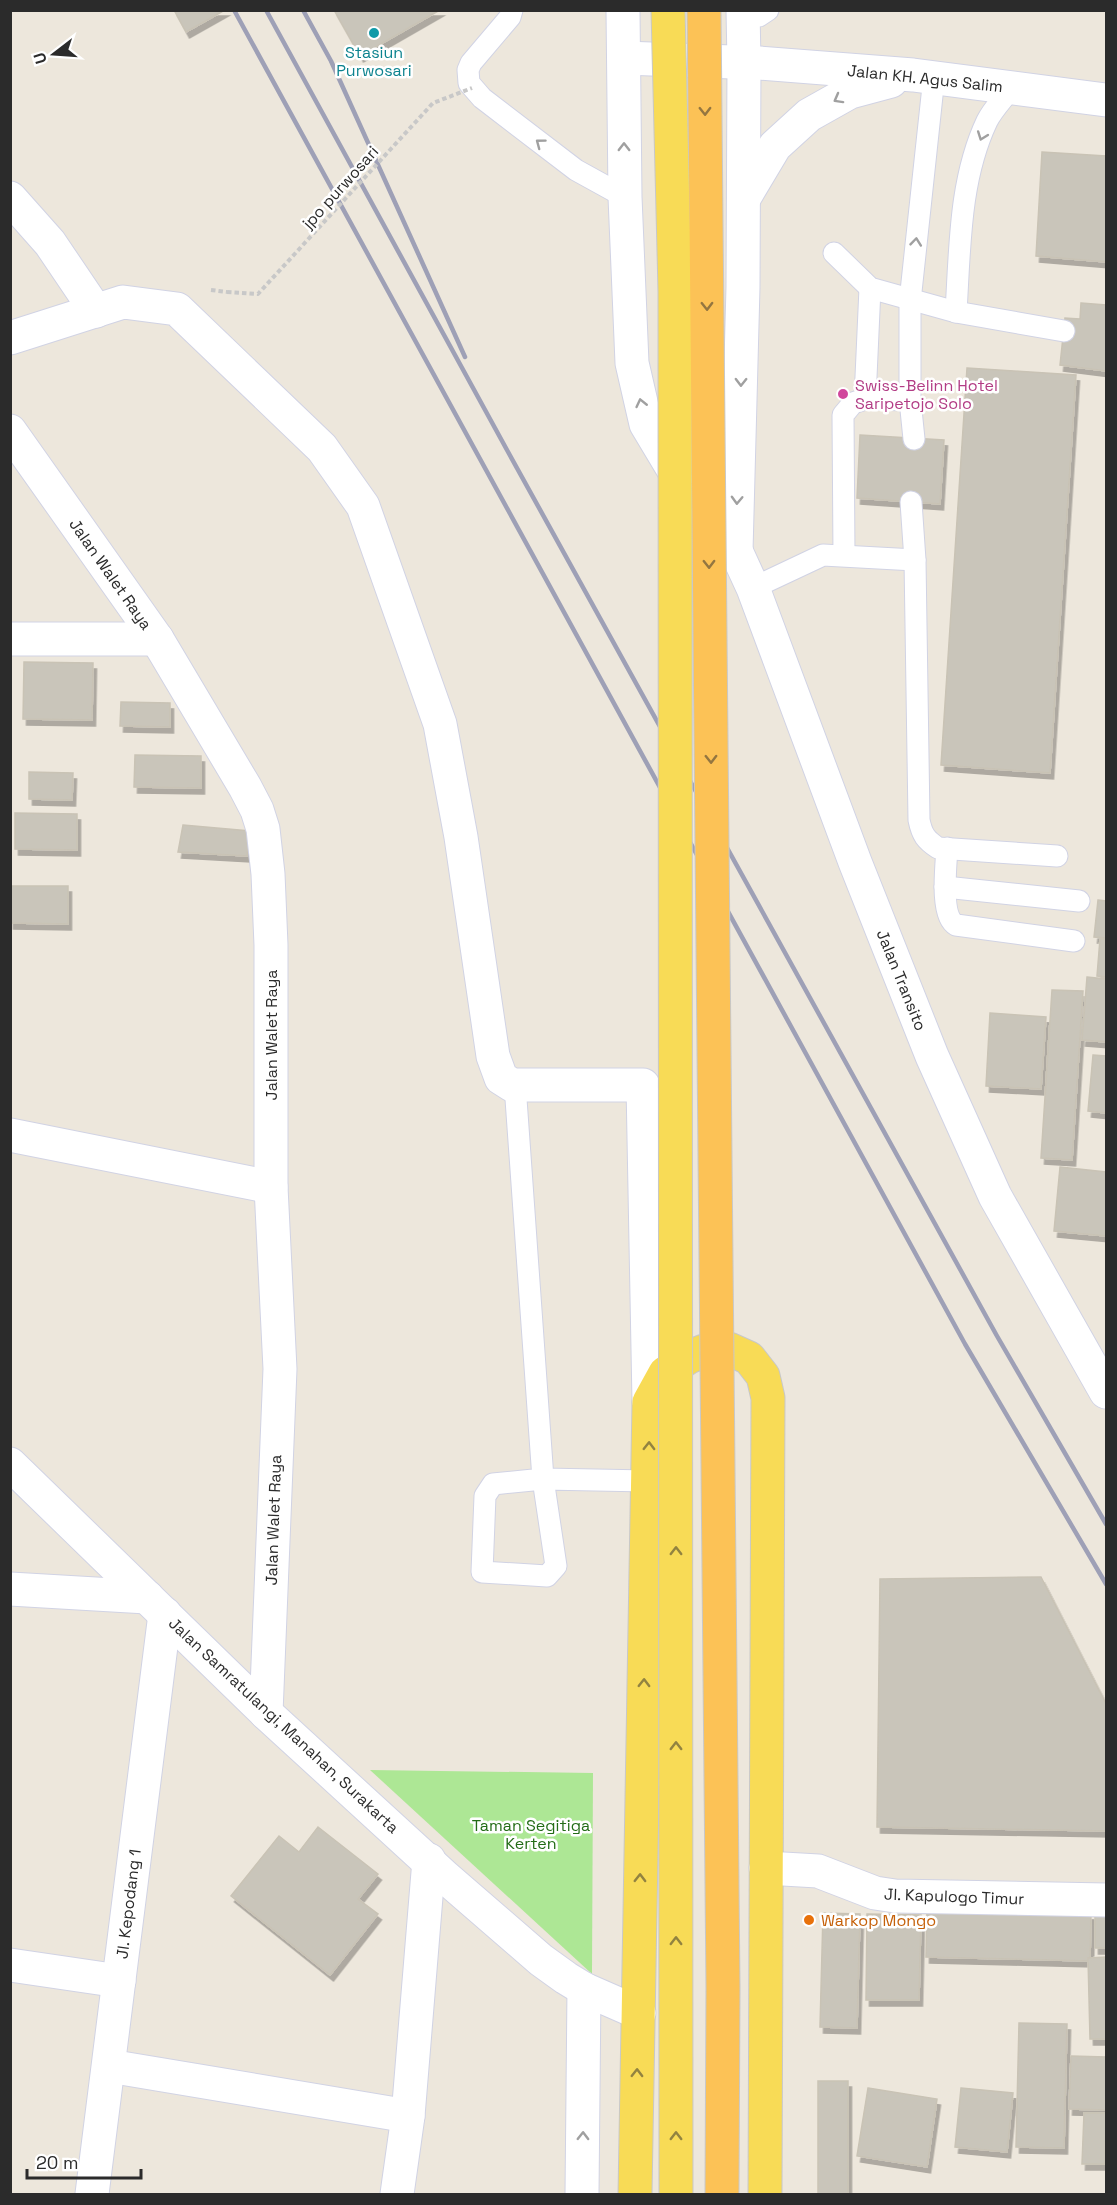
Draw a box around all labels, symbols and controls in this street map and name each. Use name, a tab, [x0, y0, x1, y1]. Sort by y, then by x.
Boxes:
north arrow	[24, 24, 84, 84]
marker: Stasiun Purwosari	[367, 26, 381, 40]
place label: Stasiun Purwosari	[336, 42, 412, 81]
text: U	[29, 50, 52, 66]
street label: Jalan KH. Agus Salim	[846, 60, 1004, 97]
one-way arrow	[834, 92, 844, 103]
one-way arrow	[699, 106, 711, 115]
one-way arrow	[976, 130, 989, 141]
one-way arrow	[536, 139, 547, 150]
street label: jpo purwosari	[297, 141, 383, 234]
one-way arrow	[618, 142, 630, 151]
one-way arrow	[910, 238, 922, 247]
one-way arrow	[701, 301, 713, 310]
place label: Swiss-Belinn Hotel Saripetojo Solo	[855, 375, 998, 414]
one-way arrow	[734, 378, 747, 387]
marker: Swiss-Belinn Hotel Saripetojo Solo	[836, 387, 850, 401]
one-way arrow	[636, 399, 649, 409]
one-way arrow	[731, 496, 744, 505]
street label: Jalan Walet Raya	[64, 515, 157, 634]
one-way arrow	[703, 559, 715, 568]
one-way arrow	[705, 754, 717, 763]
street label: Jalan Transito	[872, 927, 931, 1034]
street label: Jalan Walet Raya	[261, 970, 282, 1100]
one-way arrow	[643, 1442, 655, 1451]
street label: Jalan Walet Raya	[261, 1454, 286, 1586]
one-way arrow	[670, 1547, 682, 1556]
street label: Jalan Samratulangi, Manahan, Surakarta	[164, 1613, 403, 1838]
one-way arrow	[638, 1679, 650, 1688]
one-way arrow	[670, 1742, 682, 1751]
park label: Taman Segitiga Kerten	[472, 1815, 590, 1854]
street label: Jl. Kepodang 1	[111, 1848, 146, 1960]
one-way arrow	[634, 1874, 646, 1883]
street label: Jl. Kapulogo Timur	[883, 1884, 1025, 1909]
place label: Warkop Mongo	[821, 1910, 936, 1931]
marker: Warkop Mongo	[802, 1913, 816, 1927]
one-way arrow	[670, 1937, 682, 1946]
one-way arrow	[631, 2069, 644, 2078]
one-way arrow	[576, 2132, 589, 2141]
one-way arrow	[670, 2132, 682, 2141]
scale bar	[27, 2142, 141, 2180]
text: 20 m	[36, 2151, 79, 2174]

